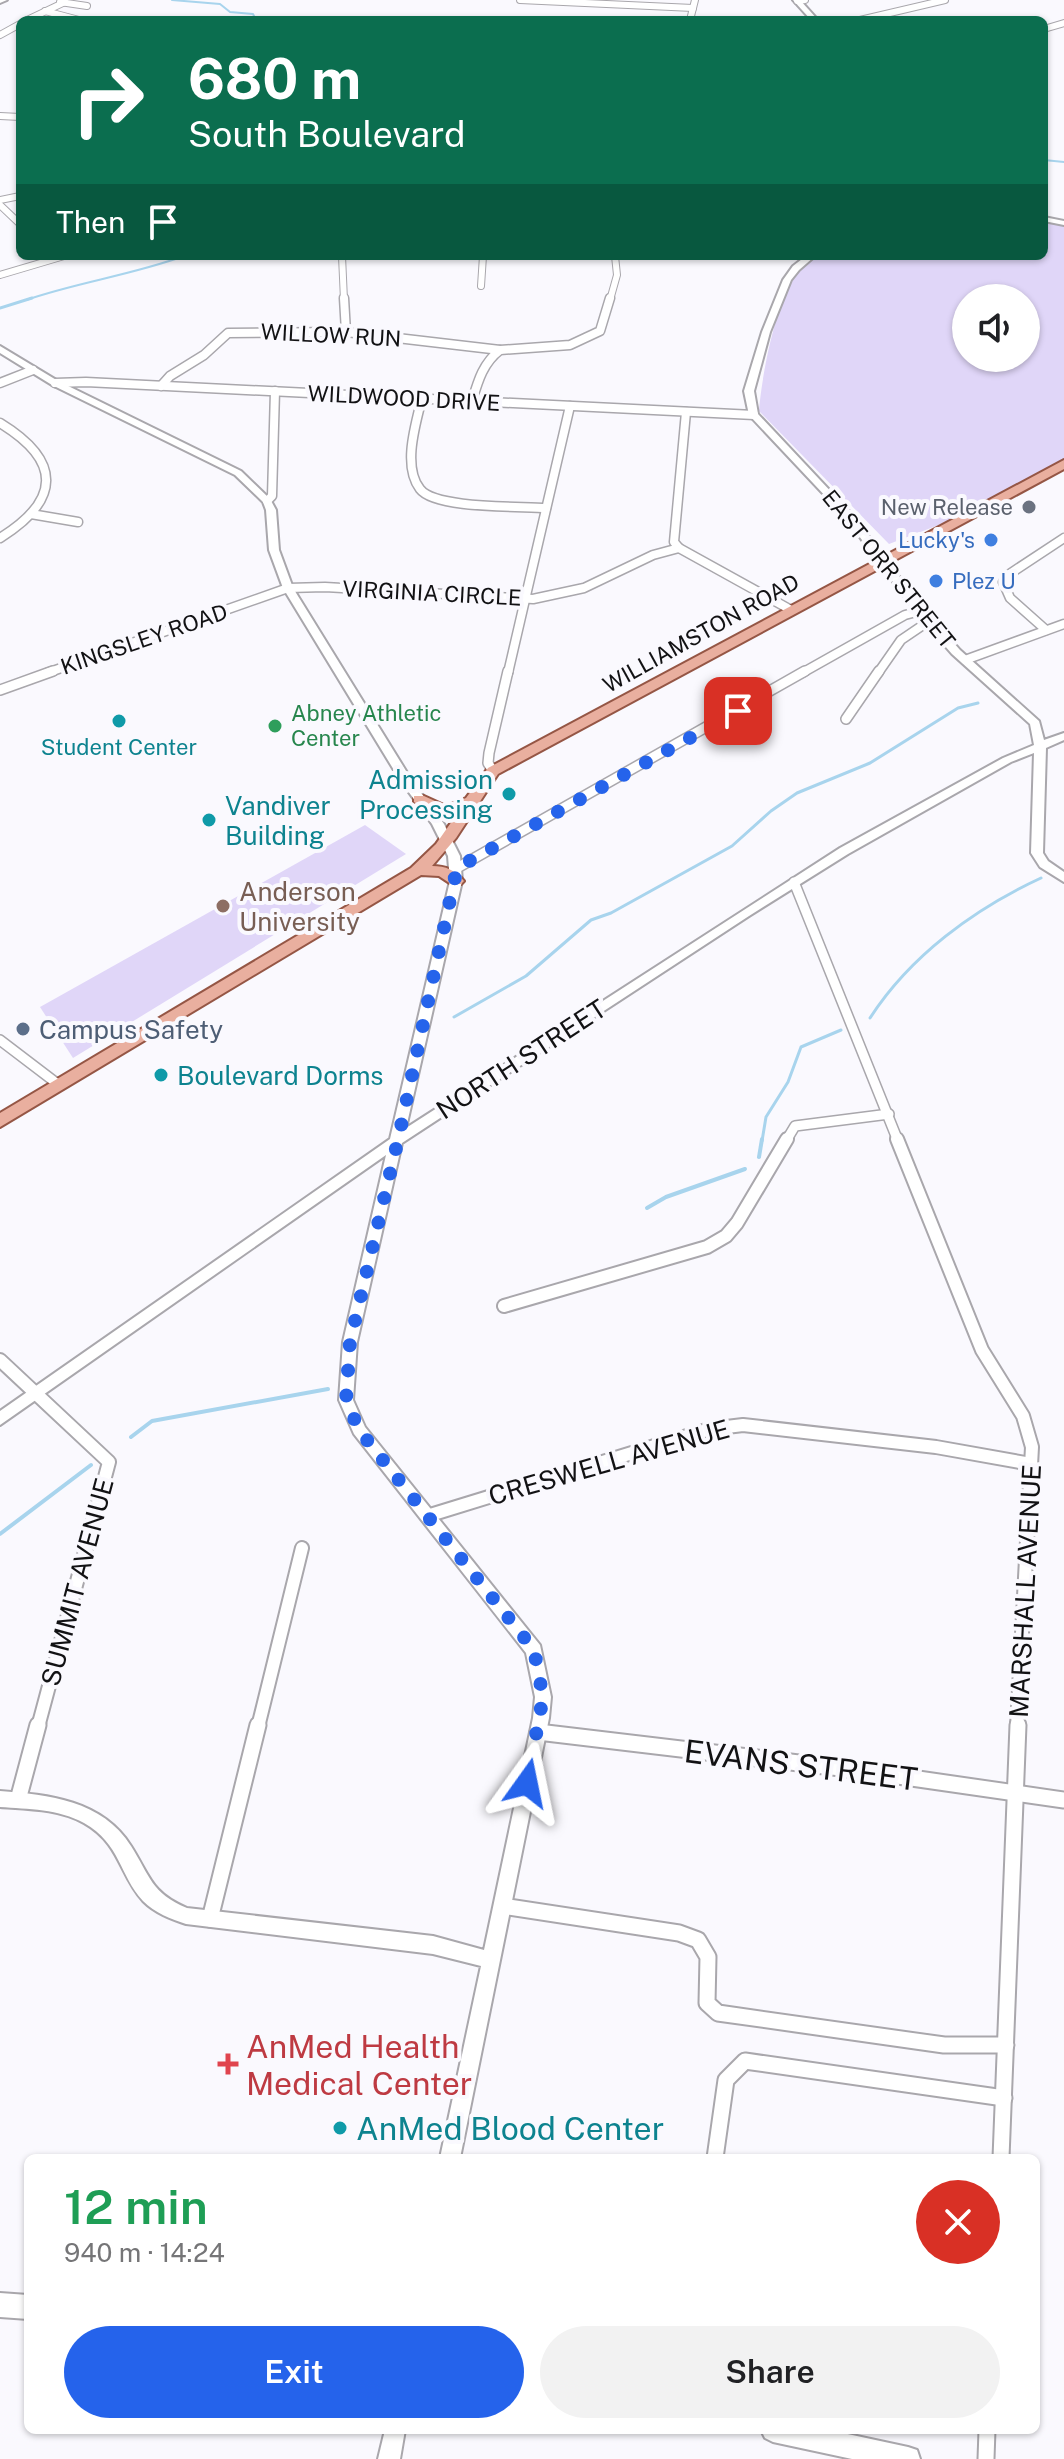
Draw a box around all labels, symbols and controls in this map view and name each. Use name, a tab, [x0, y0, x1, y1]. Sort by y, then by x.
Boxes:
text: 680 m	[188, 46, 361, 112]
icon: right	[56, 48, 160, 152]
text: South Boulevard	[188, 113, 465, 155]
icon: arrive	[141, 200, 185, 244]
text: Then	[56, 204, 125, 240]
map controls	[952, 284, 1040, 372]
button: sound	[952, 284, 1040, 372]
street label: WILLOW RUN	[260, 318, 402, 352]
street label: WILDWOOD DRIVE	[307, 380, 501, 416]
street label: EAST ORR STREET	[817, 485, 961, 653]
place label: New Release	[881, 494, 1013, 520]
marker: New Release	[1020, 498, 1038, 516]
place label: Lucky's	[898, 527, 975, 553]
marker: Lucky's	[982, 531, 1000, 549]
street label: WILLIAMSTON ROAD	[598, 568, 804, 698]
place label: Plez U	[952, 568, 1016, 594]
marker: Plez U	[927, 572, 945, 590]
street label: VIRGINIA CIRCLE	[342, 575, 522, 611]
street label: KINGSLEY ROAD	[57, 598, 231, 680]
pin	[704, 677, 772, 745]
icon: arrive	[716, 689, 760, 733]
place label: Abney Athletic Center	[291, 700, 441, 751]
marker: Student Center	[110, 712, 128, 730]
marker: Abney Athletic Center	[266, 717, 284, 735]
place label: Student Center	[41, 734, 197, 760]
place label: Admission Processing	[359, 764, 493, 825]
marker: Admission Processing	[500, 785, 518, 803]
place label: Vandiver Building	[225, 790, 331, 851]
marker: Vandiver Building	[200, 811, 218, 829]
place label: Anderson University	[239, 876, 360, 937]
marker: Anderson University	[214, 897, 232, 915]
street label: NORTH STREET	[430, 993, 612, 1125]
place label: Campus Safety	[39, 1014, 223, 1045]
marker: Campus Safety	[14, 1020, 32, 1038]
place label: Boulevard Dorms	[177, 1060, 384, 1091]
marker: Boulevard Dorms	[152, 1066, 170, 1084]
street label: CRESWELL AVENUE	[485, 1413, 733, 1511]
street label: MARSHALL AVENUE	[1003, 1464, 1047, 1718]
street label: SUMMIT AVENUE	[34, 1475, 120, 1689]
street label: EVANS STREET	[682, 1732, 920, 1798]
position arrow	[485, 1741, 569, 1825]
place label: AnMed Health Medical Center	[246, 2028, 472, 2102]
marker: AnMed Health Medical Center	[217, 2053, 239, 2075]
place label: AnMed Blood Center	[356, 2110, 664, 2147]
marker: AnMed Blood Center	[331, 2119, 349, 2137]
text: 12 min	[64, 2178, 208, 2235]
button: close	[916, 2180, 1000, 2264]
text: 940 m · 14:24	[64, 2237, 225, 2268]
button: Exit	[64, 2326, 524, 2418]
button: Share	[540, 2326, 1000, 2418]

